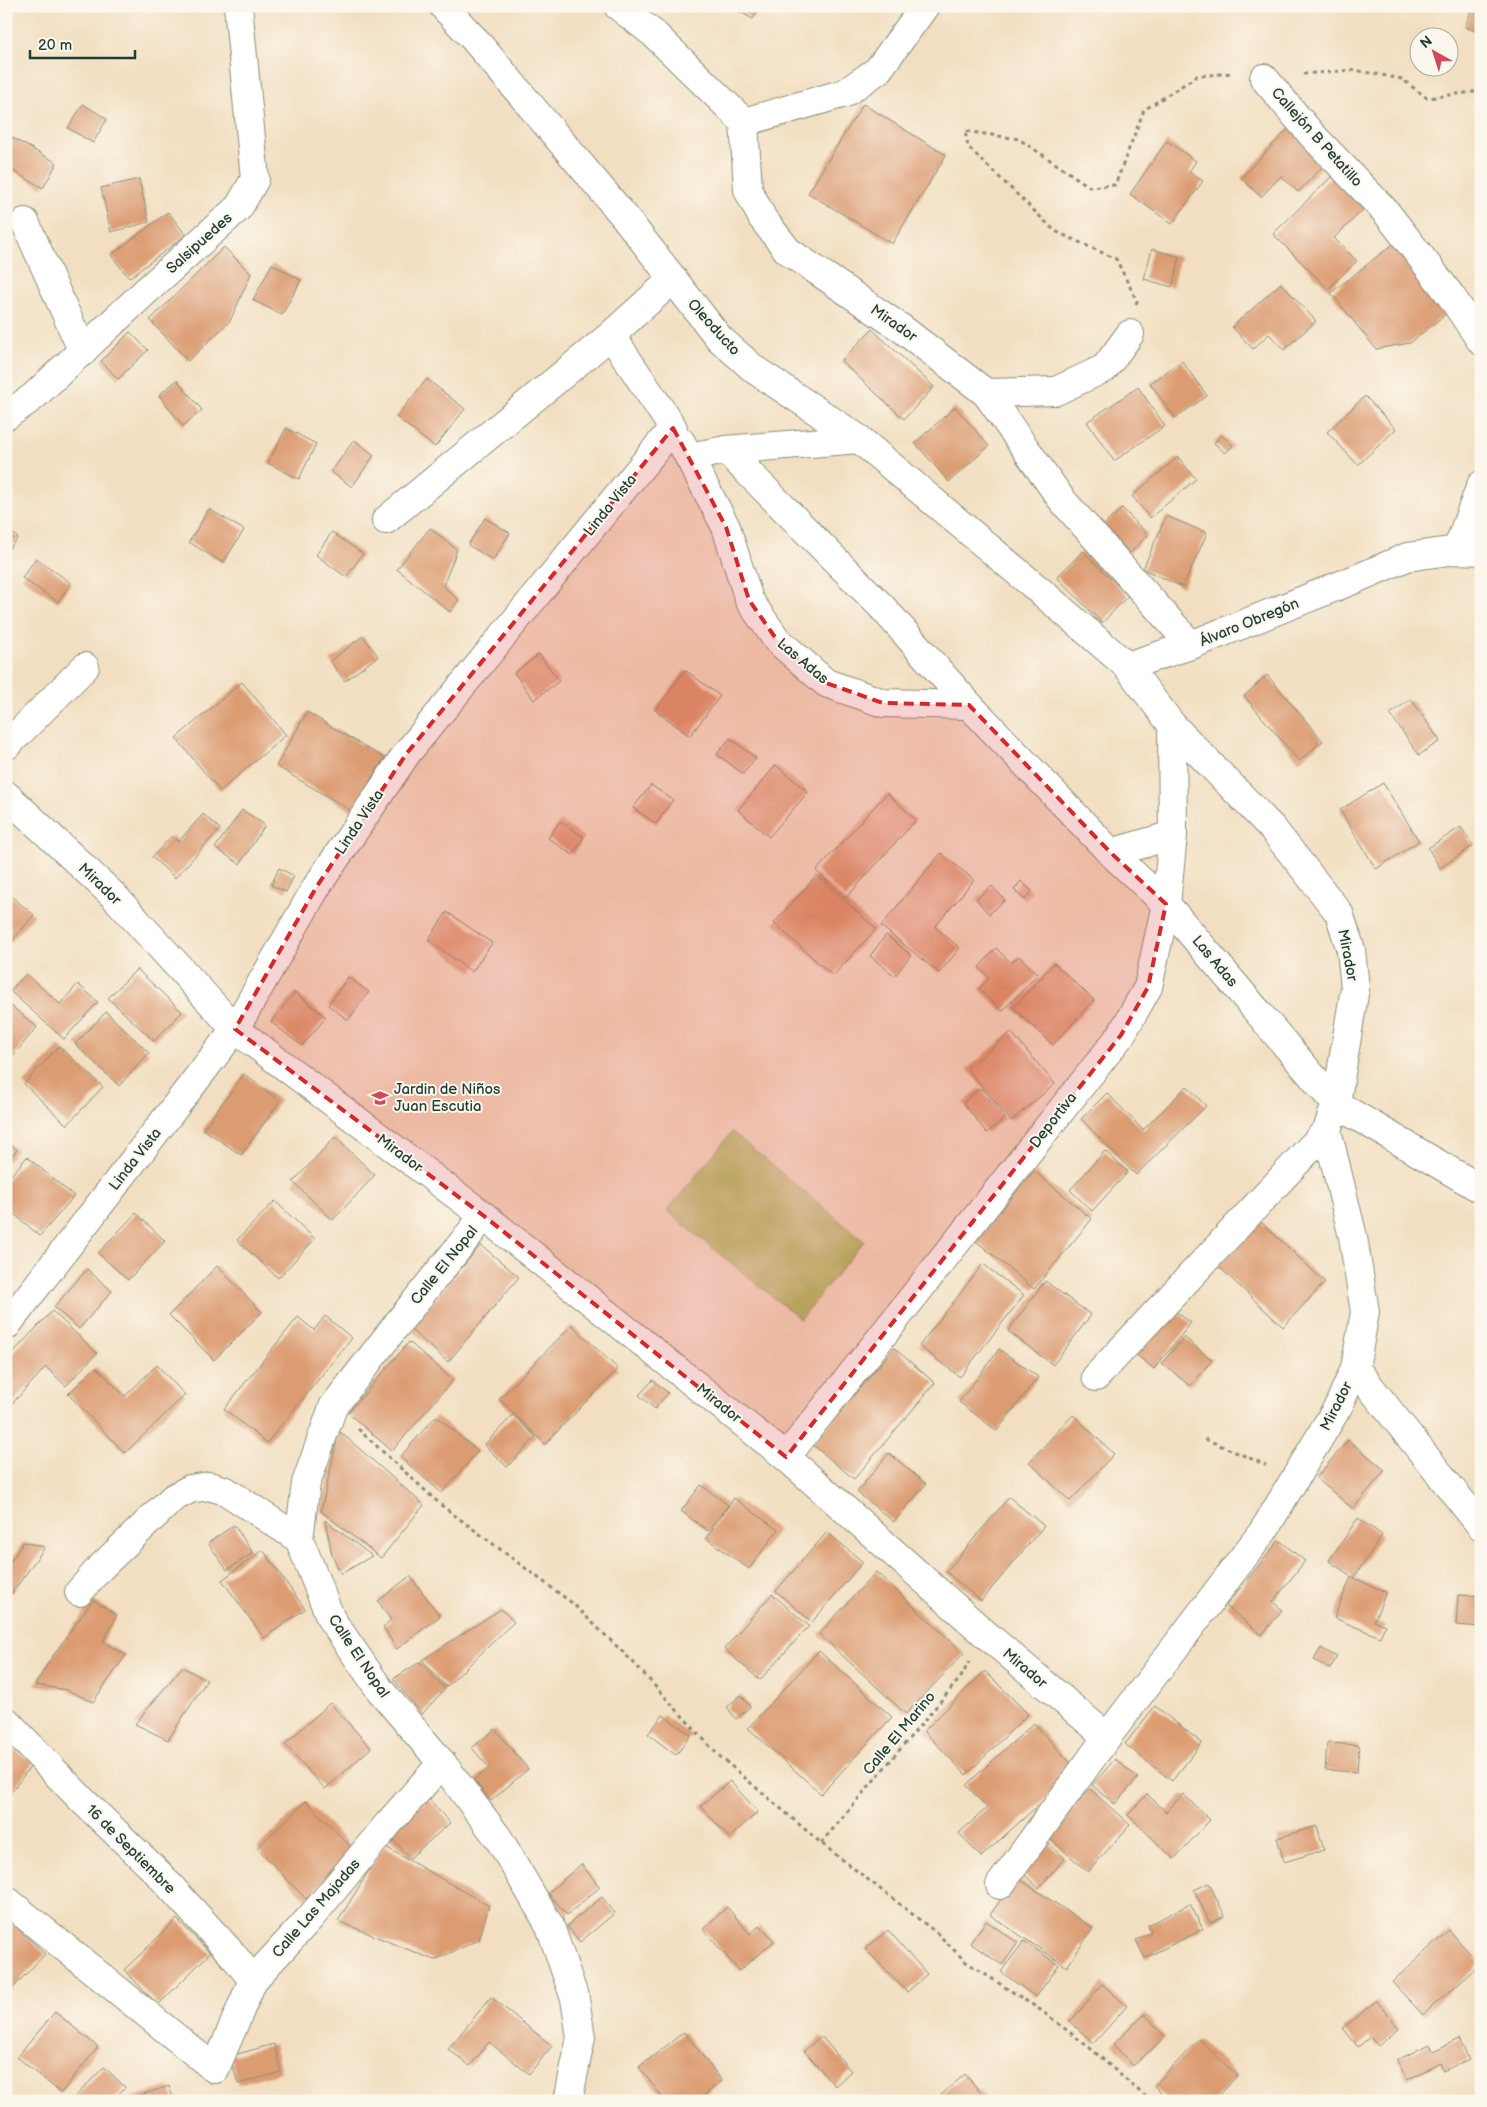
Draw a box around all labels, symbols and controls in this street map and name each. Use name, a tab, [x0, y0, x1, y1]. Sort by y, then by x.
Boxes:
scale bar	[30, 28, 135, 60]
north arrow	[1410, 28, 1460, 78]
text: N	[1417, 32, 1436, 52]
text: 20 m	[38, 36, 72, 55]
street label: Callejón B Petatillo	[1267, 84, 1366, 191]
street label: Salsipuedes	[162, 208, 237, 278]
street label: Oleoducto	[683, 295, 744, 360]
street label: Mirador	[867, 301, 921, 347]
street label: Linda Vista	[580, 471, 641, 540]
street label: Álvaro Obregón	[1197, 594, 1302, 651]
street label: Las Adas	[773, 634, 833, 689]
street label: Linda Vista	[331, 786, 388, 858]
street label: Mirador	[74, 859, 126, 910]
street label: Mirador	[1333, 927, 1362, 983]
street label: Las Adas	[1188, 932, 1242, 991]
place label: Jardin de Niños Juan Escutia	[394, 1080, 501, 1116]
school or university icon: Jardin de Niños Juan Escutia	[370, 1088, 390, 1108]
street label: Deportiva	[1026, 1089, 1081, 1152]
street label: Linda Vista	[105, 1124, 166, 1194]
street label: Mirador	[373, 1130, 427, 1177]
street label: Calle El Nopal	[407, 1222, 482, 1309]
street label: Mirador	[1316, 1378, 1357, 1434]
street label: Mirador	[692, 1379, 746, 1428]
street label: Calle El Nopal	[324, 1611, 393, 1702]
street label: Mirador	[998, 1644, 1051, 1693]
street label: Calle El Marino	[859, 1688, 940, 1779]
street label: 16 de Septiembre	[82, 1801, 179, 1898]
street label: Calle Las Majadas	[268, 1855, 365, 1962]

